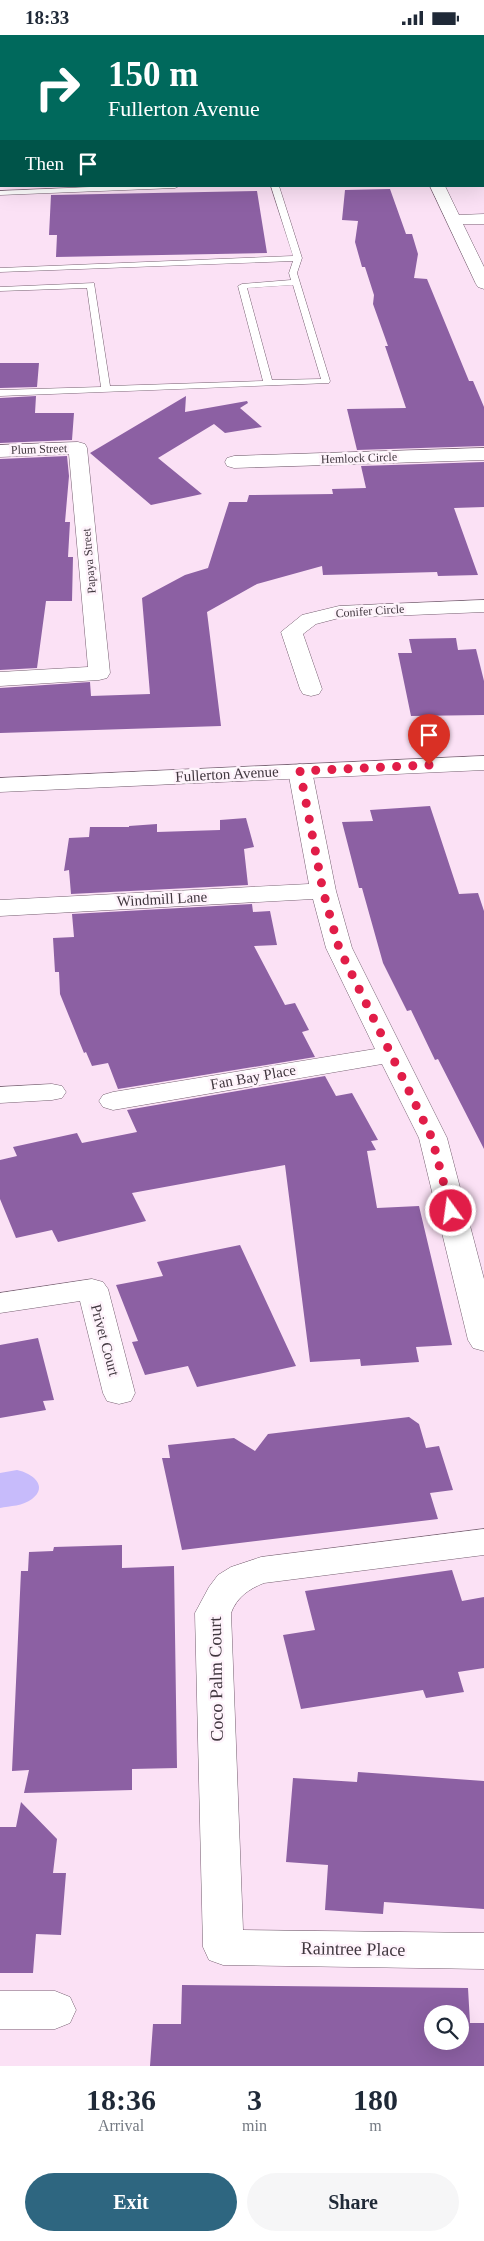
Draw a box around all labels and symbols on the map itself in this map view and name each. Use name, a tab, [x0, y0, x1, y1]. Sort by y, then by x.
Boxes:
street label: Plum Street	[11, 441, 68, 457]
street label: Hemlock Circle	[321, 450, 397, 466]
street label: Papaya Street	[79, 527, 99, 594]
street label: Conifer Circle	[335, 602, 405, 620]
pin	[408, 714, 450, 765]
street label: Fullerton Avenue	[175, 763, 279, 785]
street label: Windmill Lane	[116, 889, 208, 909]
street label: Fan Bay Place	[209, 1062, 297, 1092]
position arrow	[424, 1184, 476, 1236]
street label: Privet Court	[88, 1302, 122, 1378]
street label: Coco Palm Court	[205, 1616, 227, 1742]
street label: Raintree Place	[301, 1938, 405, 1960]

